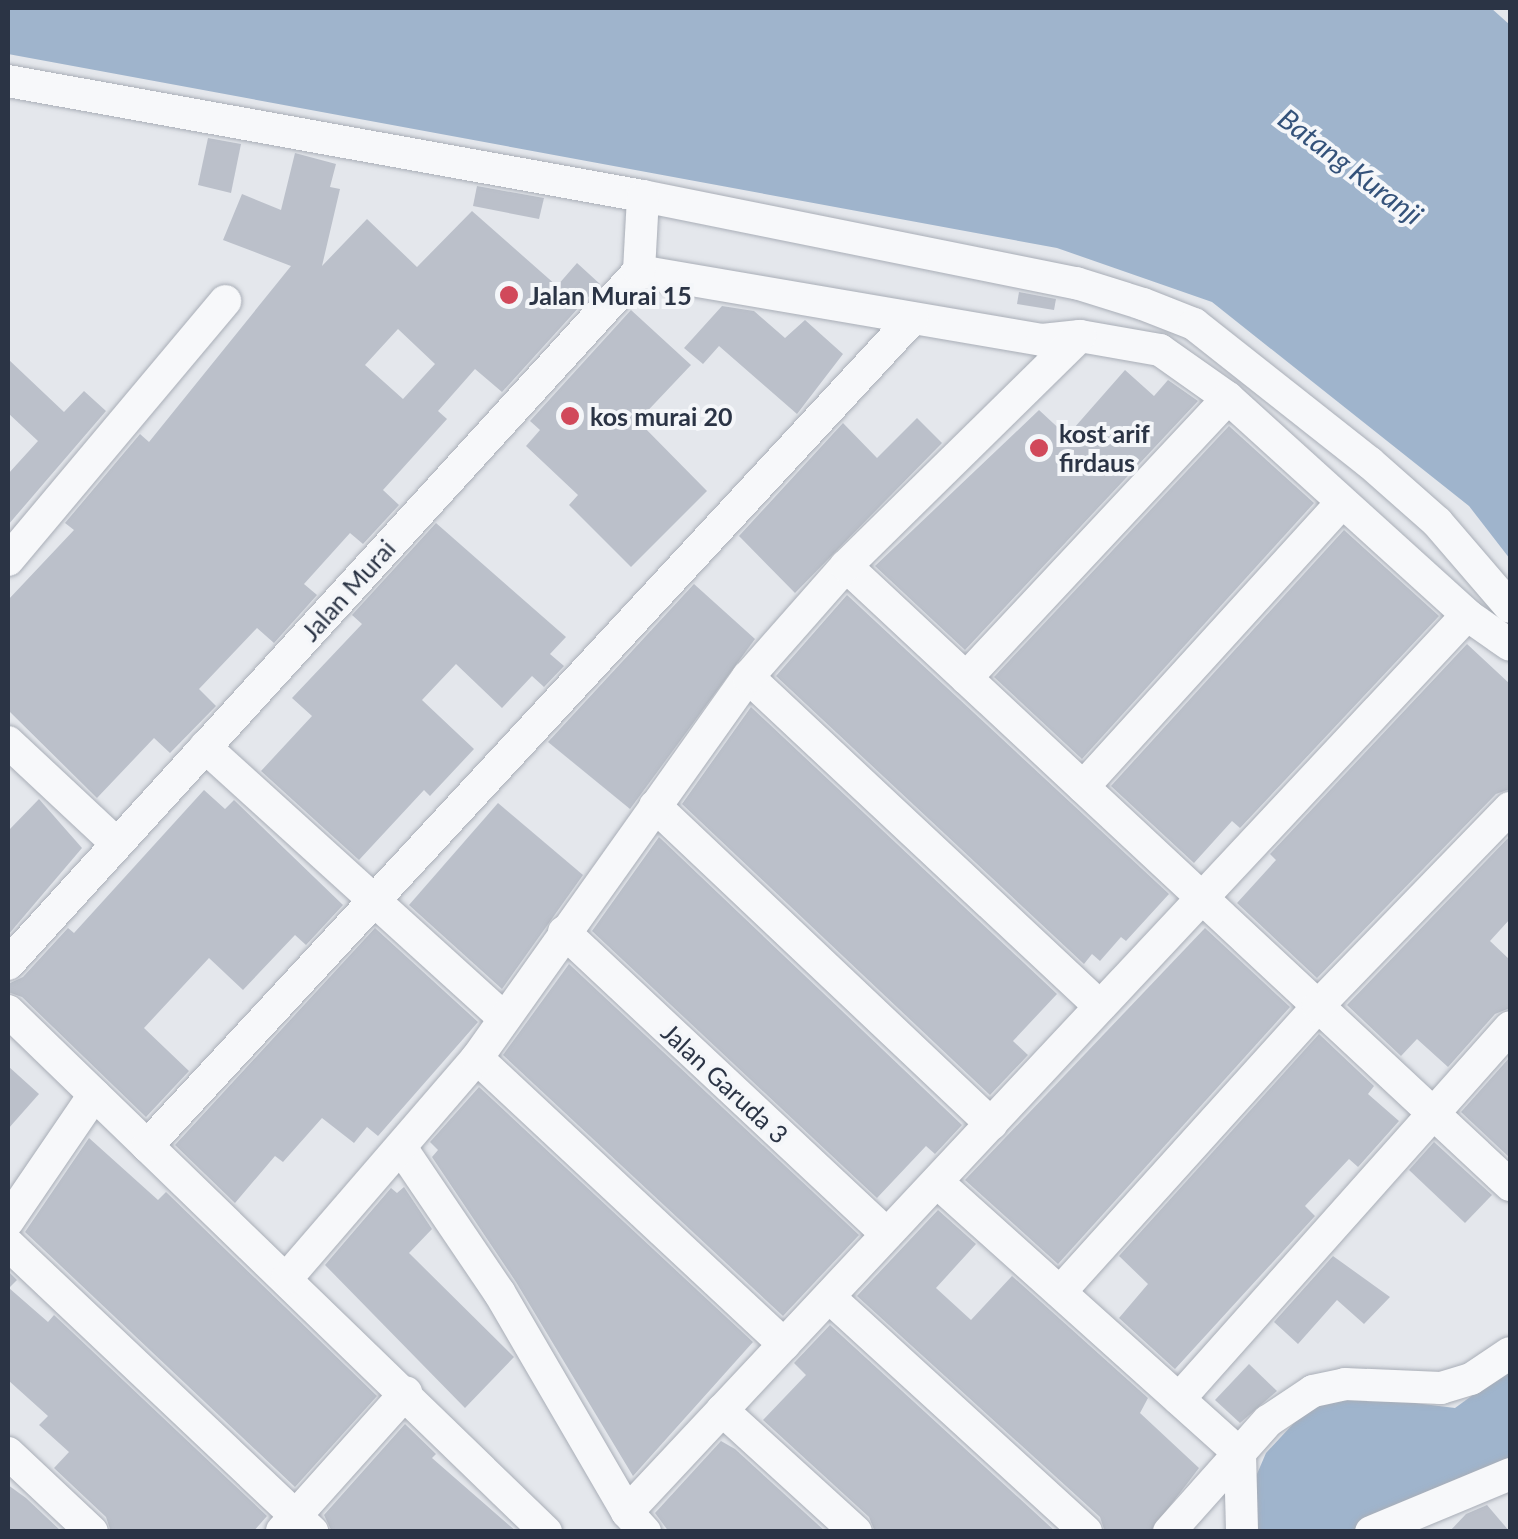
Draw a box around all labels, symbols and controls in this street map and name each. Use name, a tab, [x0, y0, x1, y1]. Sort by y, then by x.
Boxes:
water label: Batang Kuranji	[1272, 101, 1430, 231]
place label: Jalan Murai 15	[529, 280, 692, 310]
marker: Jalan Murai 15	[498, 284, 520, 306]
place label: kos murai 20	[590, 401, 732, 431]
marker: kos murai 20	[559, 405, 581, 427]
place label: kost arif firdaus	[1059, 419, 1150, 478]
marker: kost arif firdaus	[1028, 437, 1050, 459]
street label: Jalan Murai	[295, 533, 401, 647]
street label: Jalan Garuda 3	[655, 1017, 795, 1149]

